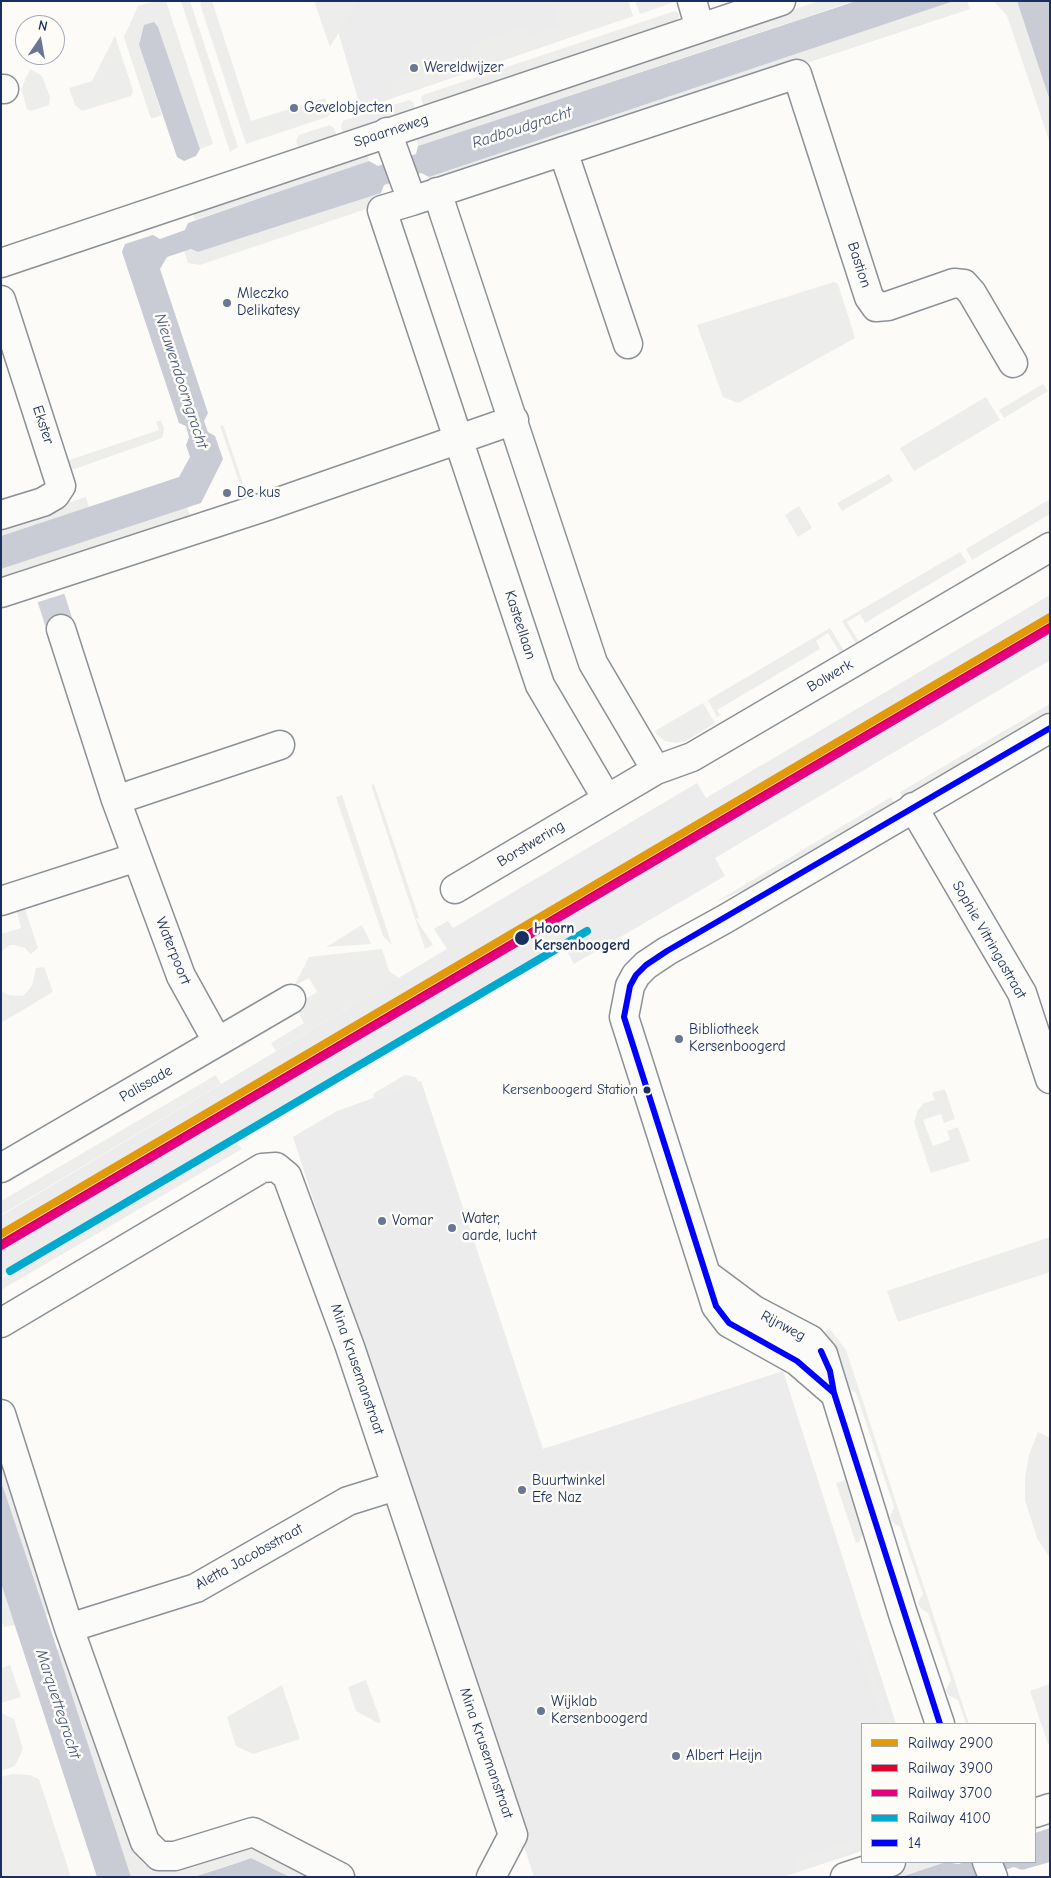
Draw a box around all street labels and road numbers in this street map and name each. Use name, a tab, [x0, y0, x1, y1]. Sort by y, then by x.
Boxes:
street label: Spaarneweg	[351, 110, 431, 152]
street label: Bastion	[843, 240, 875, 290]
street label: Ekster	[28, 403, 58, 447]
street label: Kasteellaan	[500, 588, 540, 662]
street label: Bolwerk	[804, 656, 856, 696]
street label: Borstwering	[494, 817, 568, 871]
street label: Sophie Vitringastraat	[948, 878, 1030, 1002]
street label: Waterpoort	[151, 915, 195, 987]
street label: Palissade	[116, 1062, 176, 1106]
street label: Mina Krusemanstraat	[326, 1301, 388, 1437]
street label: Rijnweg	[757, 1307, 809, 1345]
street label: Aletta Jacobsstraat	[192, 1520, 306, 1594]
street label: Mina Krusemanstraat	[455, 1685, 517, 1821]

